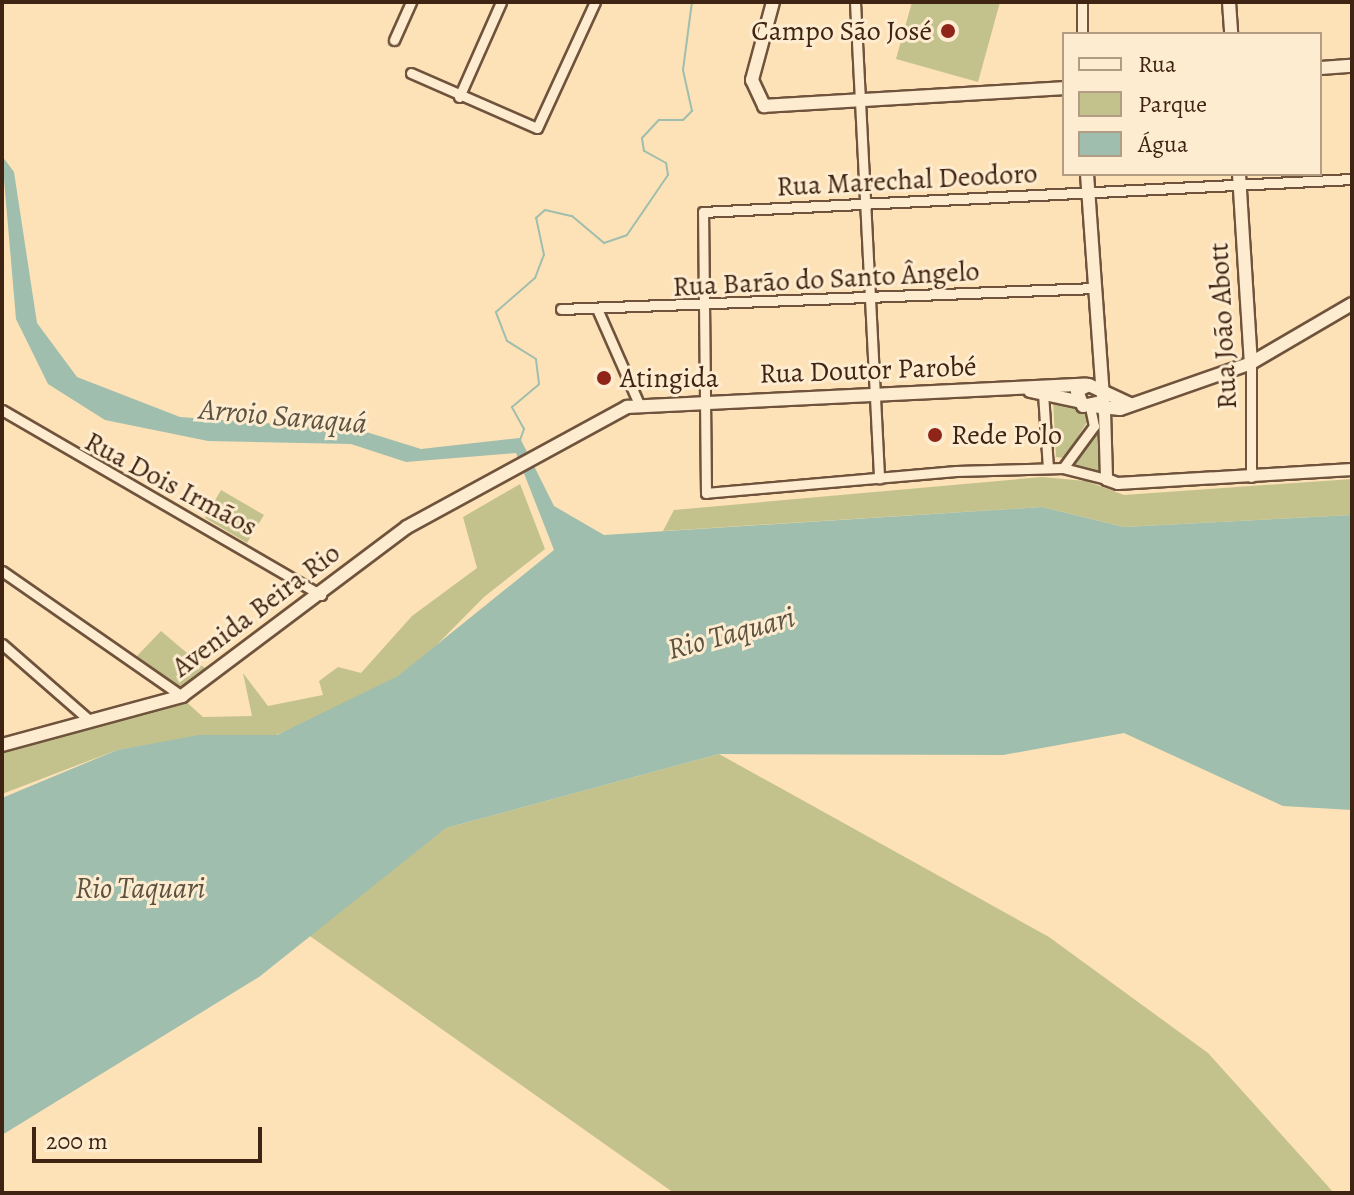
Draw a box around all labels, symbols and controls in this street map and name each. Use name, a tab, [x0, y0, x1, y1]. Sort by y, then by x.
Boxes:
place label: Campo São José	[751, 14, 932, 48]
marker: Campo São José	[939, 22, 957, 40]
legend	[1062, 32, 1322, 176]
text: Rua	[1138, 48, 1176, 80]
text: Parque	[1138, 88, 1207, 120]
text: Água	[1138, 128, 1188, 160]
street label: Rua Marechal Deodoro	[776, 156, 1038, 204]
street label: Rua João Abott	[1202, 242, 1244, 410]
street label: Rua Barão do Santo Ângelo	[672, 254, 980, 304]
street label: Rua Doutor Parobé	[759, 349, 977, 391]
place label: Atingida	[620, 361, 719, 395]
marker: Atingida	[595, 369, 613, 387]
water label: Arroio Saraquá	[198, 391, 368, 441]
place label: Rede Polo	[951, 418, 1062, 452]
street label: Rua Dois Irmãos	[79, 424, 263, 544]
marker: Rede Polo	[926, 426, 944, 444]
street label: Avenida Beira Rio	[165, 536, 347, 684]
water label: Rio Taquari	[663, 599, 799, 667]
water label: Rio Taquari	[75, 870, 205, 906]
scale bar	[36, 1111, 266, 1161]
text: 200 m	[46, 1125, 108, 1157]

